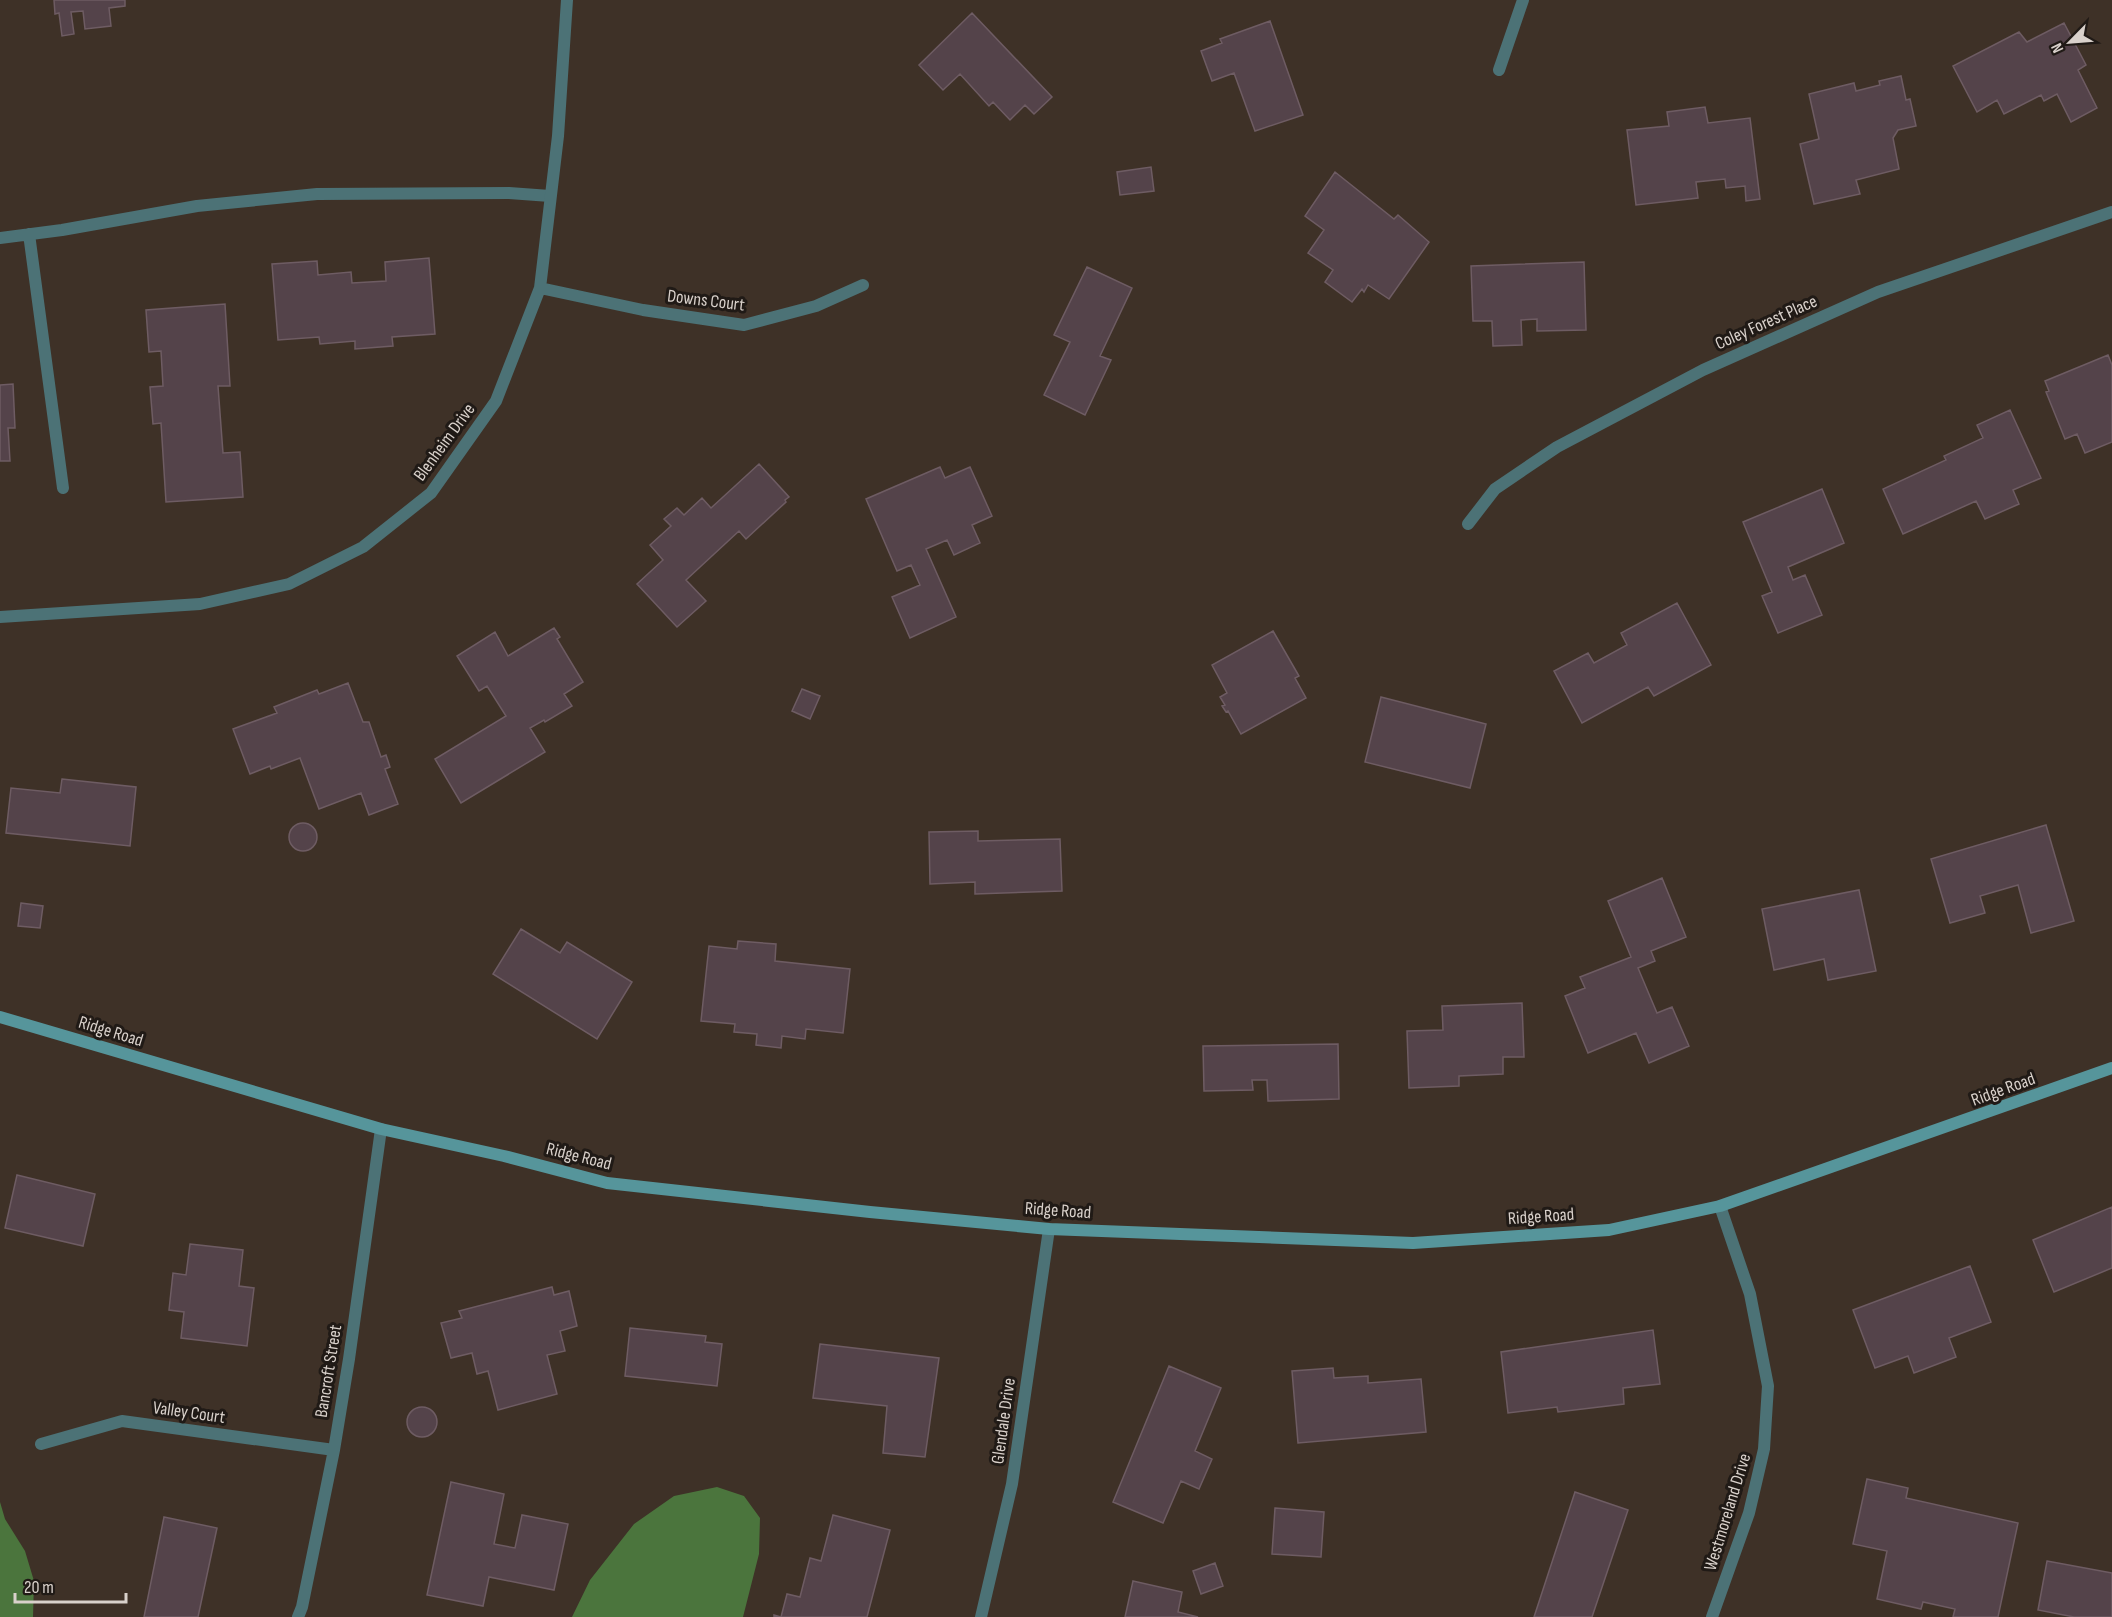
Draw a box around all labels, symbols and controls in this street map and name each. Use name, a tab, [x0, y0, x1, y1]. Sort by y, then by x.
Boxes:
north arrow	[2040, 12, 2100, 72]
text: N	[2047, 40, 2068, 56]
street label: Downs Court	[666, 285, 746, 316]
street label: Coley Forest Place	[1712, 291, 1820, 354]
street label: Blenheim Drive	[409, 400, 479, 485]
street label: Ridge Road	[76, 1012, 146, 1051]
street label: Ridge Road	[1968, 1068, 2038, 1111]
street label: Ridge Road	[544, 1138, 614, 1175]
street label: Ridge Road	[1024, 1198, 1092, 1223]
street label: Ridge Road	[1507, 1204, 1575, 1229]
street label: Bancroft Street	[311, 1323, 346, 1419]
street label: Glendale Drive	[987, 1377, 1020, 1465]
street label: Valley Court	[152, 1397, 227, 1428]
street label: Westmoreland Drive	[1700, 1451, 1755, 1573]
scale bar	[15, 1566, 126, 1604]
text: 20 m	[24, 1577, 54, 1598]

